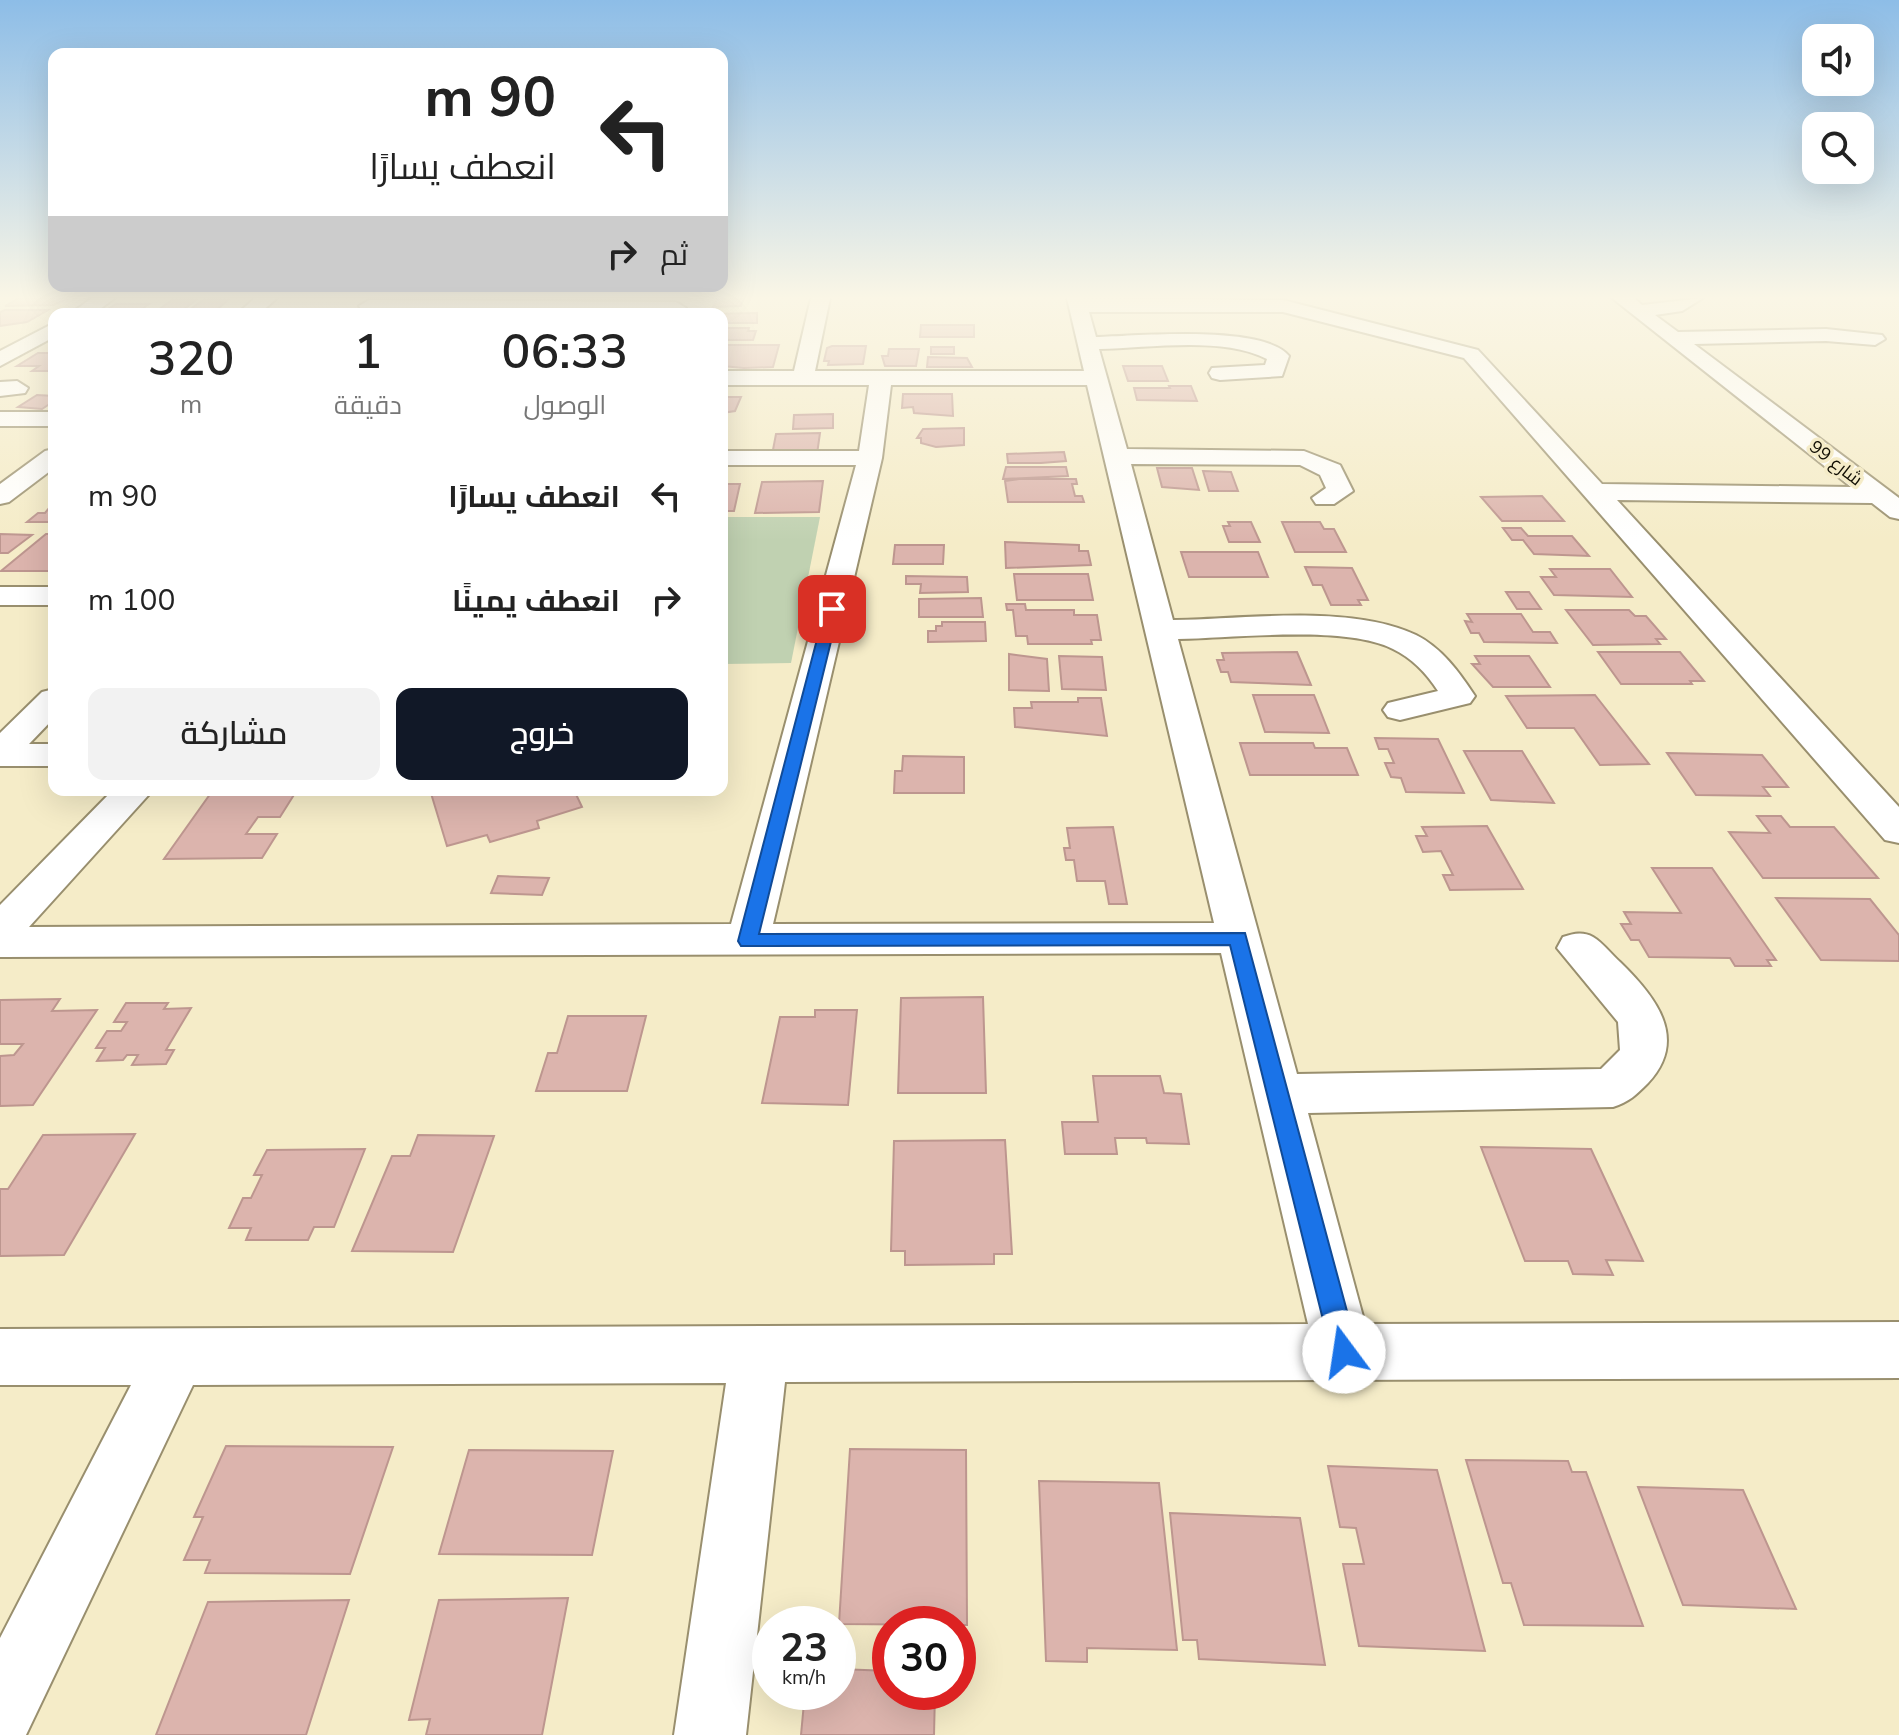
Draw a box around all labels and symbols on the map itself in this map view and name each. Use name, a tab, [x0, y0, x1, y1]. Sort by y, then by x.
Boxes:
street label: شارع 99	[1805, 435, 1867, 491]
pin	[798, 575, 866, 643]
position arrow	[1302, 1310, 1386, 1394]
speed limit sign: 30	[872, 1606, 976, 1710]

